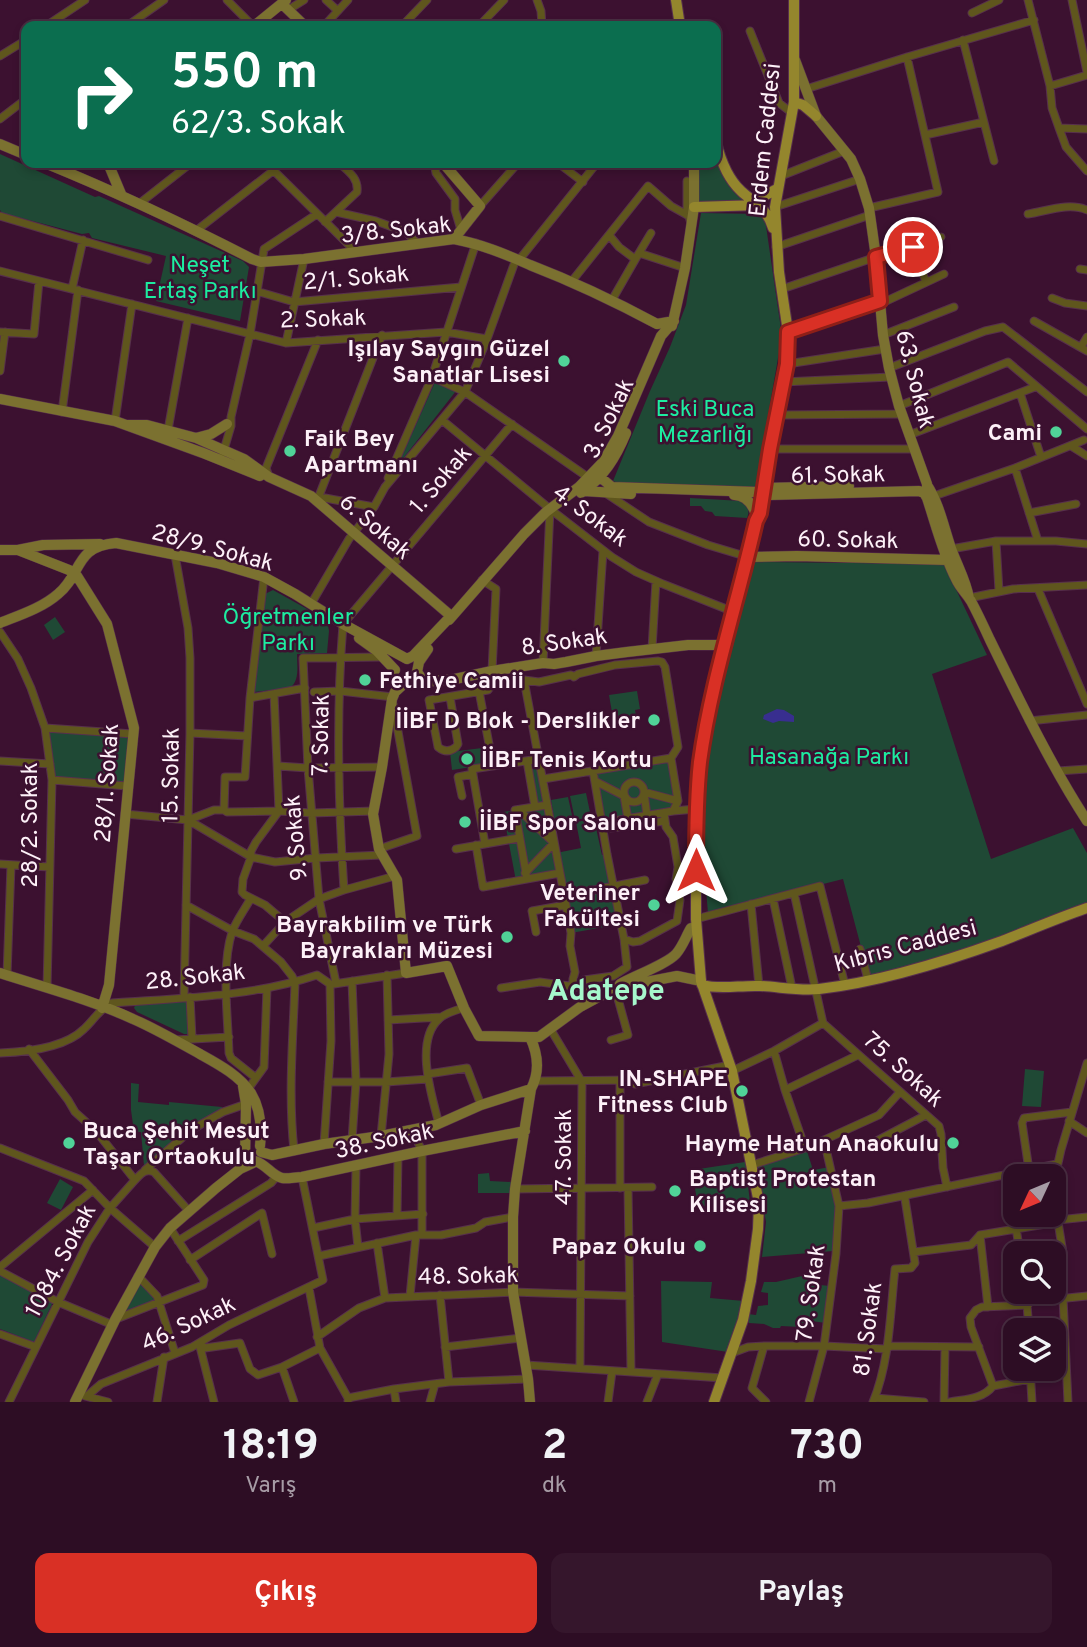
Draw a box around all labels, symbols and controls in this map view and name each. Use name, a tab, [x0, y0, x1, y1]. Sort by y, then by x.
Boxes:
text: 550 m	[171, 44, 318, 106]
icon: right	[56, 49, 147, 140]
street label: Erdem Caddesi	[744, 62, 789, 219]
text: 62/3. Sokak	[171, 105, 346, 145]
street label: 3/8. Sokak	[340, 211, 453, 252]
pin	[883, 217, 943, 277]
icon: arrive	[894, 228, 932, 266]
park label: Neşet Ertaş Parkı	[143, 252, 257, 307]
street label: 2/1. Sokak	[302, 260, 411, 299]
street label: 2. Sokak	[279, 304, 367, 337]
street label: 63. Sokak	[887, 327, 940, 432]
place label: Işılay Saygın Güzel Sanatlar Lisesi	[347, 336, 550, 391]
marker: Işılay Saygın Güzel Sanatlar Lisesi	[556, 353, 572, 369]
street label: 3. Sokak	[578, 374, 642, 464]
park label: Eski Buca Mezarlığı	[656, 396, 754, 451]
place label: Cami	[988, 420, 1042, 449]
marker: Cami	[1048, 424, 1064, 440]
place label: Faik Bey Apartmanı	[304, 426, 418, 481]
street label: 1. Sokak	[404, 440, 479, 521]
marker: Faik Bey Apartmanı	[282, 443, 298, 459]
street label: 61. Sokak	[790, 461, 886, 492]
street label: 4. Sokak	[546, 479, 633, 555]
street label: 6. Sokak	[332, 489, 417, 567]
street label: 28/9. Sokak	[148, 519, 277, 580]
street label: 60. Sokak	[797, 526, 899, 557]
park label: Öğretmenler Parkı	[222, 603, 354, 659]
street label: 8. Sokak	[519, 623, 609, 664]
place label: Fethiye Camii	[379, 668, 524, 697]
marker: Fethiye Camii	[357, 672, 373, 688]
street label: 7. Sokak	[307, 694, 338, 777]
place label: İİBF D Blok - Derslikler	[395, 707, 640, 737]
marker: İİBF D Blok - Derslikler	[646, 712, 662, 728]
street label: 28/1. Sokak	[90, 722, 127, 844]
street label: 15. Sokak	[157, 727, 188, 823]
park label: Hasanağa Parkı	[749, 744, 909, 773]
place label: İİBF Tenis Kortu	[481, 746, 652, 776]
marker: İİBF Tenis Kortu	[459, 751, 475, 767]
street label: 28/2. Sokak	[17, 762, 46, 888]
street label: 9. Sokak	[279, 793, 316, 882]
place label: İİBF Spor Salonu	[479, 809, 657, 839]
marker: İİBF Spor Salonu	[457, 814, 473, 830]
position arrow	[659, 833, 733, 907]
place label: Veteriner Fakültesi	[540, 880, 640, 935]
marker: Veteriner Fakültesi	[646, 897, 662, 913]
place label: Bayrakbilim ve Türk Bayrakları Müzesi	[276, 912, 493, 967]
street label: Kıbrıs Caddesi	[831, 914, 980, 980]
marker: Bayrakbilim ve Türk Bayrakları Müzesi	[499, 929, 515, 945]
street label: 28. Sokak	[144, 959, 247, 998]
district label: Adatepe	[547, 974, 665, 1011]
street label: 75. Sokak	[856, 1027, 949, 1115]
place label: IN-SHAPE Fitness Club	[597, 1066, 728, 1121]
marker: IN-SHAPE Fitness Club	[734, 1083, 750, 1099]
street label: 47. Sokak	[551, 1109, 580, 1205]
place label: Buca Şehit Mesut Taşar Ortaokulu	[83, 1118, 270, 1173]
street label: 38. Sokak	[332, 1118, 437, 1167]
place label: Hayme Hatun Anaokulu	[685, 1131, 939, 1160]
marker: Buca Şehit Mesut Taşar Ortaokulu	[61, 1135, 77, 1151]
marker: Hayme Hatun Anaokulu	[945, 1135, 961, 1151]
north arrow	[1003, 1164, 1066, 1227]
map controls	[1003, 1164, 1066, 1381]
place label: Baptist Protestan Kilisesi	[689, 1166, 876, 1221]
marker: Baptist Protestan Kilisesi	[667, 1183, 683, 1199]
street label: 1084. Sokak	[20, 1199, 104, 1323]
place label: Papaz Okulu	[551, 1234, 686, 1263]
marker: Papaz Okulu	[692, 1238, 708, 1254]
button: search	[1003, 1241, 1066, 1304]
street label: 79. Sokak	[791, 1243, 834, 1344]
street label: 48. Sokak	[417, 1262, 519, 1293]
street label: 81. Sokak	[848, 1280, 890, 1378]
street label: 46. Sokak	[137, 1291, 241, 1360]
button: layers	[1003, 1318, 1066, 1381]
text: 18:19	[223, 1421, 319, 1474]
text: 2	[542, 1421, 567, 1474]
text: 730	[790, 1421, 864, 1474]
text: Varış	[245, 1472, 296, 1501]
text: dk	[542, 1472, 567, 1501]
text: m	[817, 1472, 837, 1501]
button: Çıkış	[35, 1553, 537, 1633]
button: Paylaş	[551, 1553, 1052, 1633]

